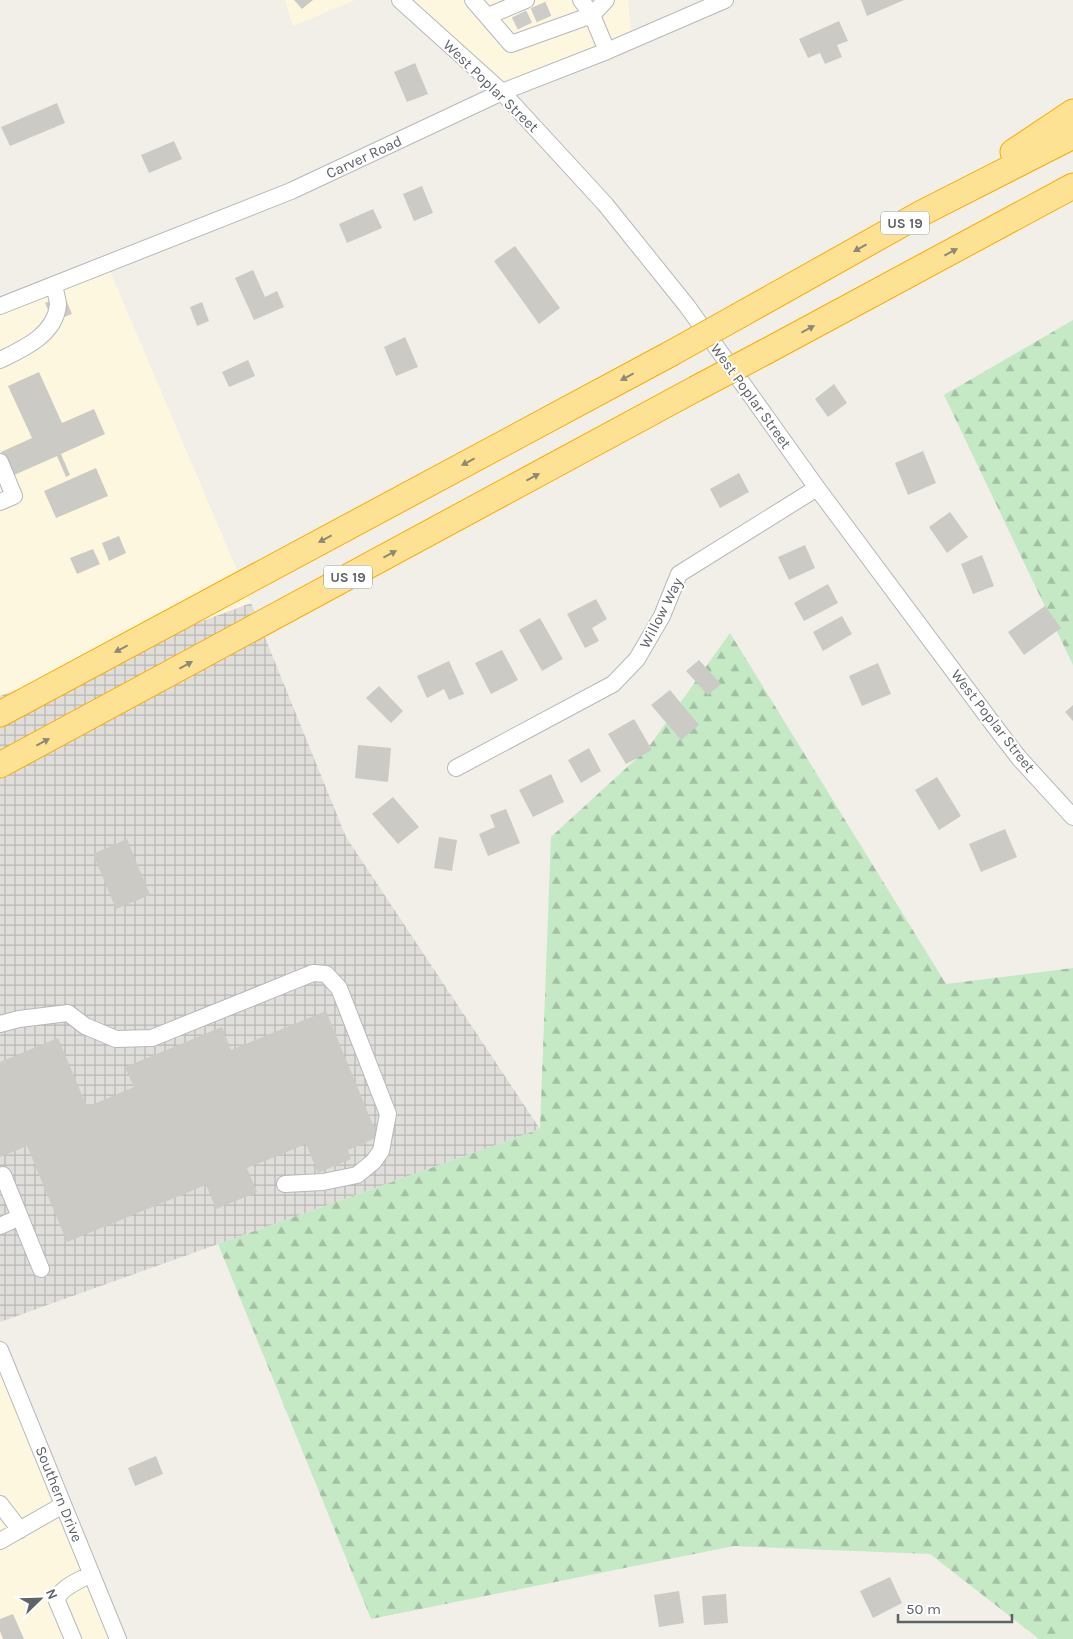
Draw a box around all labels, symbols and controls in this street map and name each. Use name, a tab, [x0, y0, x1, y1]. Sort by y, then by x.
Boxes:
street label: West Poplar Street	[440, 36, 543, 136]
street label: Carver Road	[323, 132, 405, 182]
road number: US 19	[881, 212, 929, 234]
one-way arrow	[853, 244, 866, 253]
one-way arrow	[944, 248, 959, 256]
one-way arrow	[801, 325, 816, 333]
street label: West Poplar Street	[707, 340, 795, 452]
one-way arrow	[620, 373, 634, 381]
one-way arrow	[461, 458, 475, 466]
one-way arrow	[526, 472, 540, 481]
one-way arrow	[318, 534, 332, 543]
one-way arrow	[383, 550, 397, 558]
road number: US 19	[324, 566, 372, 588]
street label: Willow Way	[635, 575, 687, 651]
one-way arrow	[114, 645, 127, 654]
one-way arrow	[179, 661, 193, 669]
street label: West Poplar Street	[947, 666, 1039, 776]
one-way arrow	[36, 738, 50, 746]
street label: Southern Drive	[32, 1443, 86, 1545]
north arrow	[15, 1574, 65, 1624]
text: N	[42, 1586, 61, 1602]
scale bar	[898, 1592, 1012, 1624]
text: 50 m	[906, 1600, 941, 1618]

